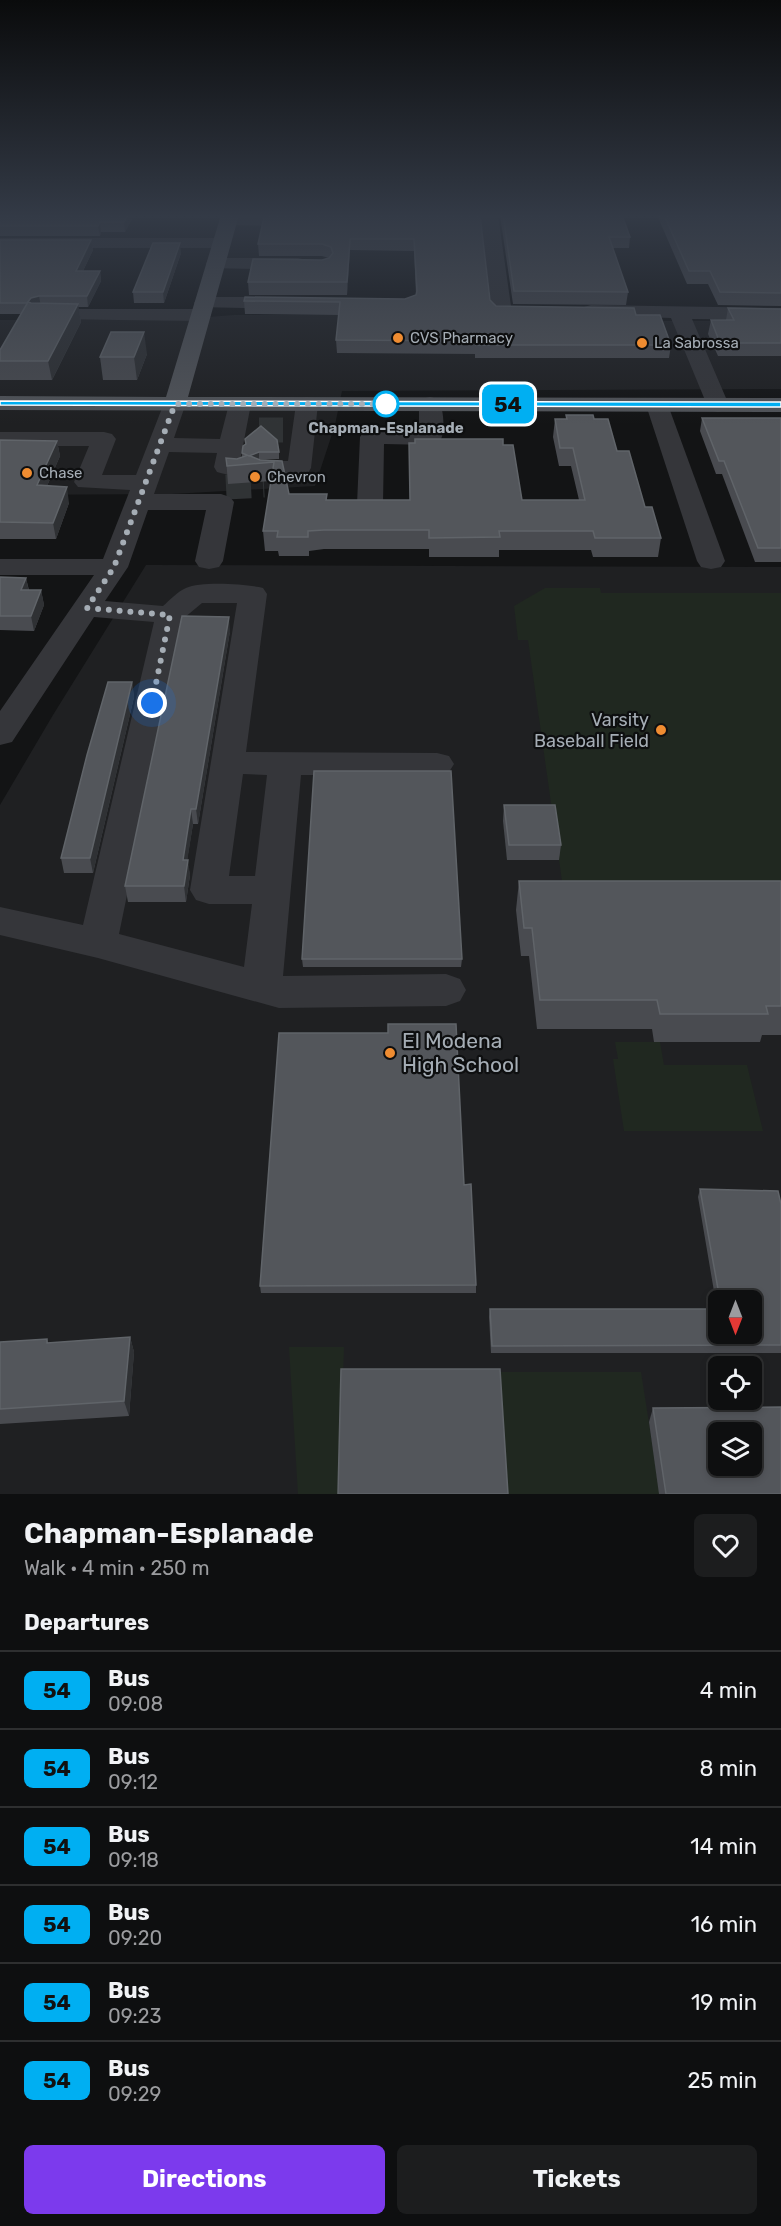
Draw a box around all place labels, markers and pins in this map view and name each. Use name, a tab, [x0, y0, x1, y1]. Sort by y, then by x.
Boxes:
place label: CVS Pharmacy	[410, 329, 513, 347]
marker: CVS Pharmacy	[391, 331, 405, 345]
place label: La Sabrossa	[654, 334, 739, 352]
marker: La Sabrossa	[635, 336, 649, 350]
marker: Chapman-Esplanade	[373, 391, 399, 417]
place label: Chapman-Esplanade	[308, 419, 464, 437]
place label: Chase	[39, 464, 82, 482]
marker: Chase	[20, 466, 34, 480]
place label: Chevron	[267, 468, 326, 486]
marker: Chevron	[248, 470, 262, 484]
place label: Varsity Baseball Field	[534, 709, 649, 752]
marker: Varsity Baseball Field	[654, 723, 668, 737]
place label: El Modena High School	[402, 1028, 519, 1077]
marker: El Modena High School	[383, 1046, 397, 1060]

